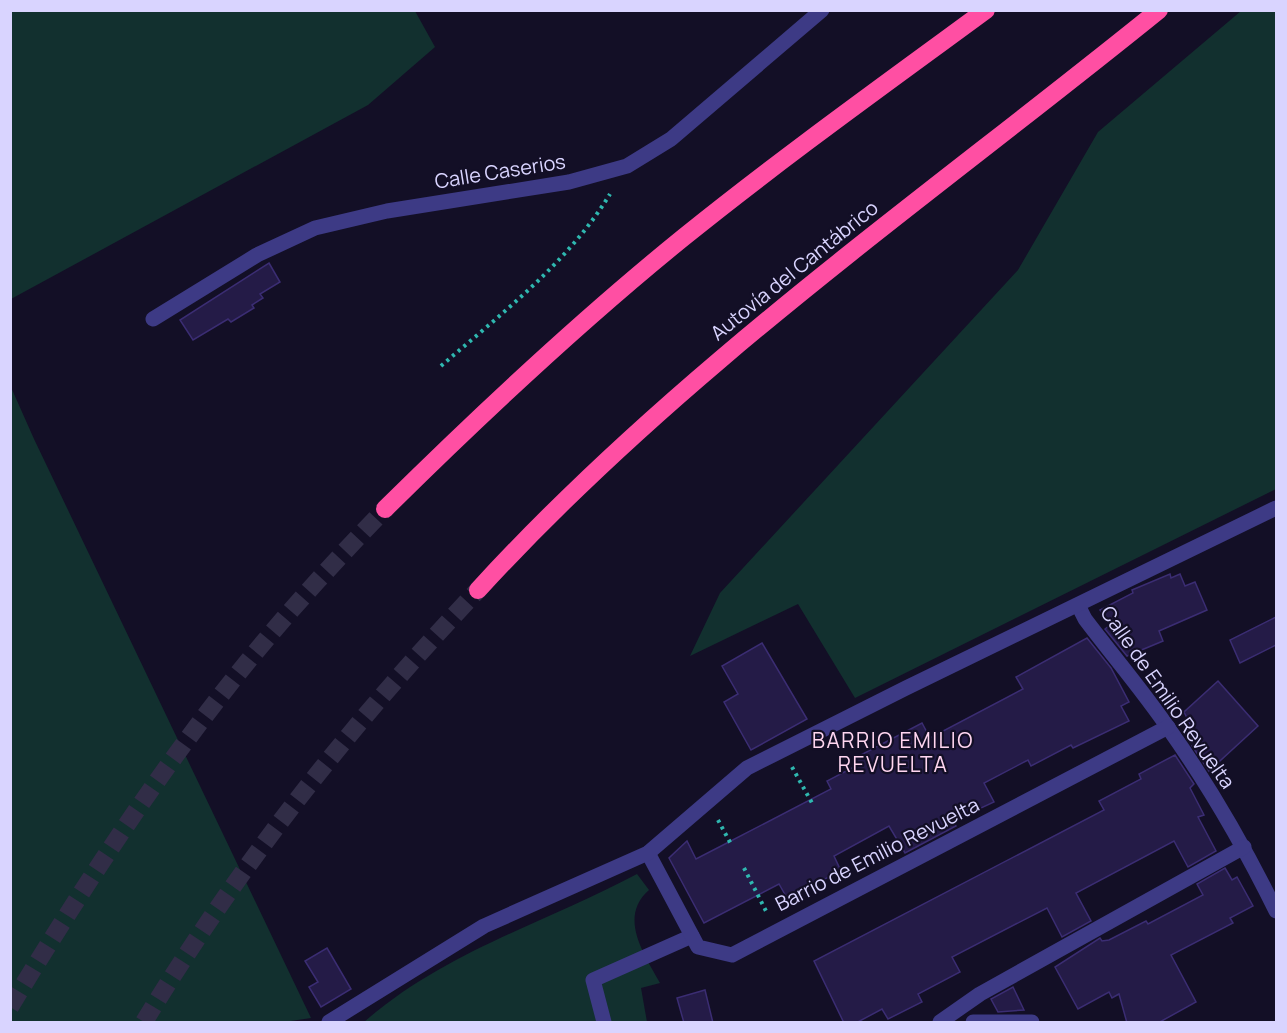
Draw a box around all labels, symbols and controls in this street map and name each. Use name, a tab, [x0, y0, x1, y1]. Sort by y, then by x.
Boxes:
street label: Calle Caserios	[433, 147, 567, 195]
street label: Autovía del Cantábrico	[704, 194, 884, 346]
street label: Calle de Emilio Revuelta	[1095, 600, 1241, 794]
district label: BARRIO EMILIO REVUELTA	[812, 726, 974, 778]
street label: Barrio de Emilio Revuelta	[770, 791, 984, 917]

